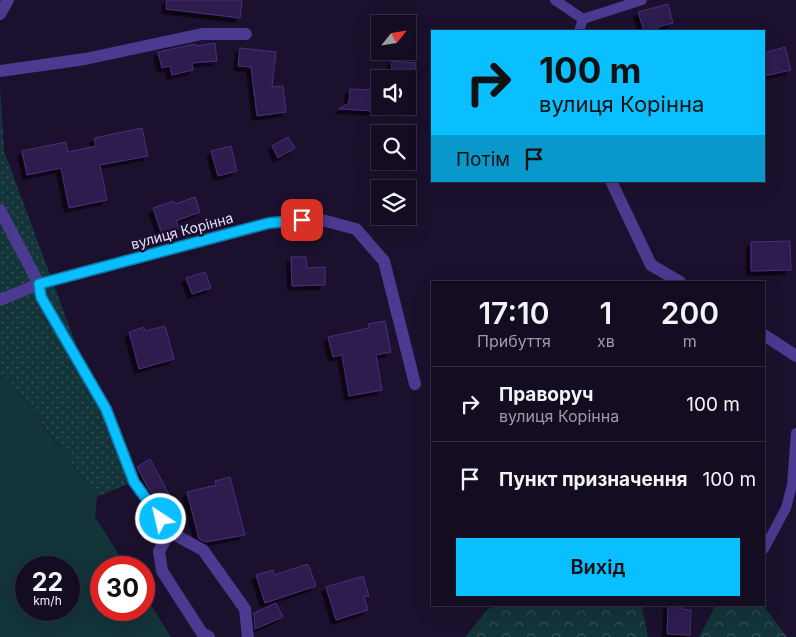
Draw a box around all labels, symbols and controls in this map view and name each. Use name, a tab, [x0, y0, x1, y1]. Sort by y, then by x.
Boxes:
north arrow	[371, 15, 416, 60]
map controls	[371, 15, 416, 225]
text: 100 m	[539, 49, 642, 91]
icon: right	[456, 50, 521, 115]
button: sound	[371, 70, 416, 115]
text: вулиця Корінна	[539, 91, 704, 117]
button: search	[371, 125, 416, 170]
icon: arrive	[520, 145, 548, 173]
text: Потім	[456, 148, 510, 171]
button: layers	[371, 180, 416, 225]
pin	[281, 199, 323, 241]
icon: arrive	[288, 206, 316, 234]
street label: вулиця Корінна	[129, 209, 235, 252]
text: 17:10	[478, 295, 549, 331]
text: 1	[599, 295, 612, 331]
text: 200	[661, 295, 719, 331]
text: Прибуття	[477, 331, 551, 351]
text: хв	[597, 331, 615, 351]
text: m	[683, 331, 697, 351]
text: Праворуч	[499, 383, 593, 406]
icon: right	[456, 390, 484, 418]
text: 100 m	[686, 393, 740, 416]
text: вулиця Корінна	[499, 406, 619, 426]
icon: arrive	[456, 465, 484, 493]
text: Пункт призначення	[499, 468, 687, 491]
text: 100 m	[702, 468, 756, 491]
position arrow	[134, 492, 186, 544]
button: Вихід	[456, 538, 740, 596]
speed limit sign: 30	[90, 556, 155, 621]
text: 22	[32, 567, 63, 597]
text: km/h	[33, 593, 62, 608]

